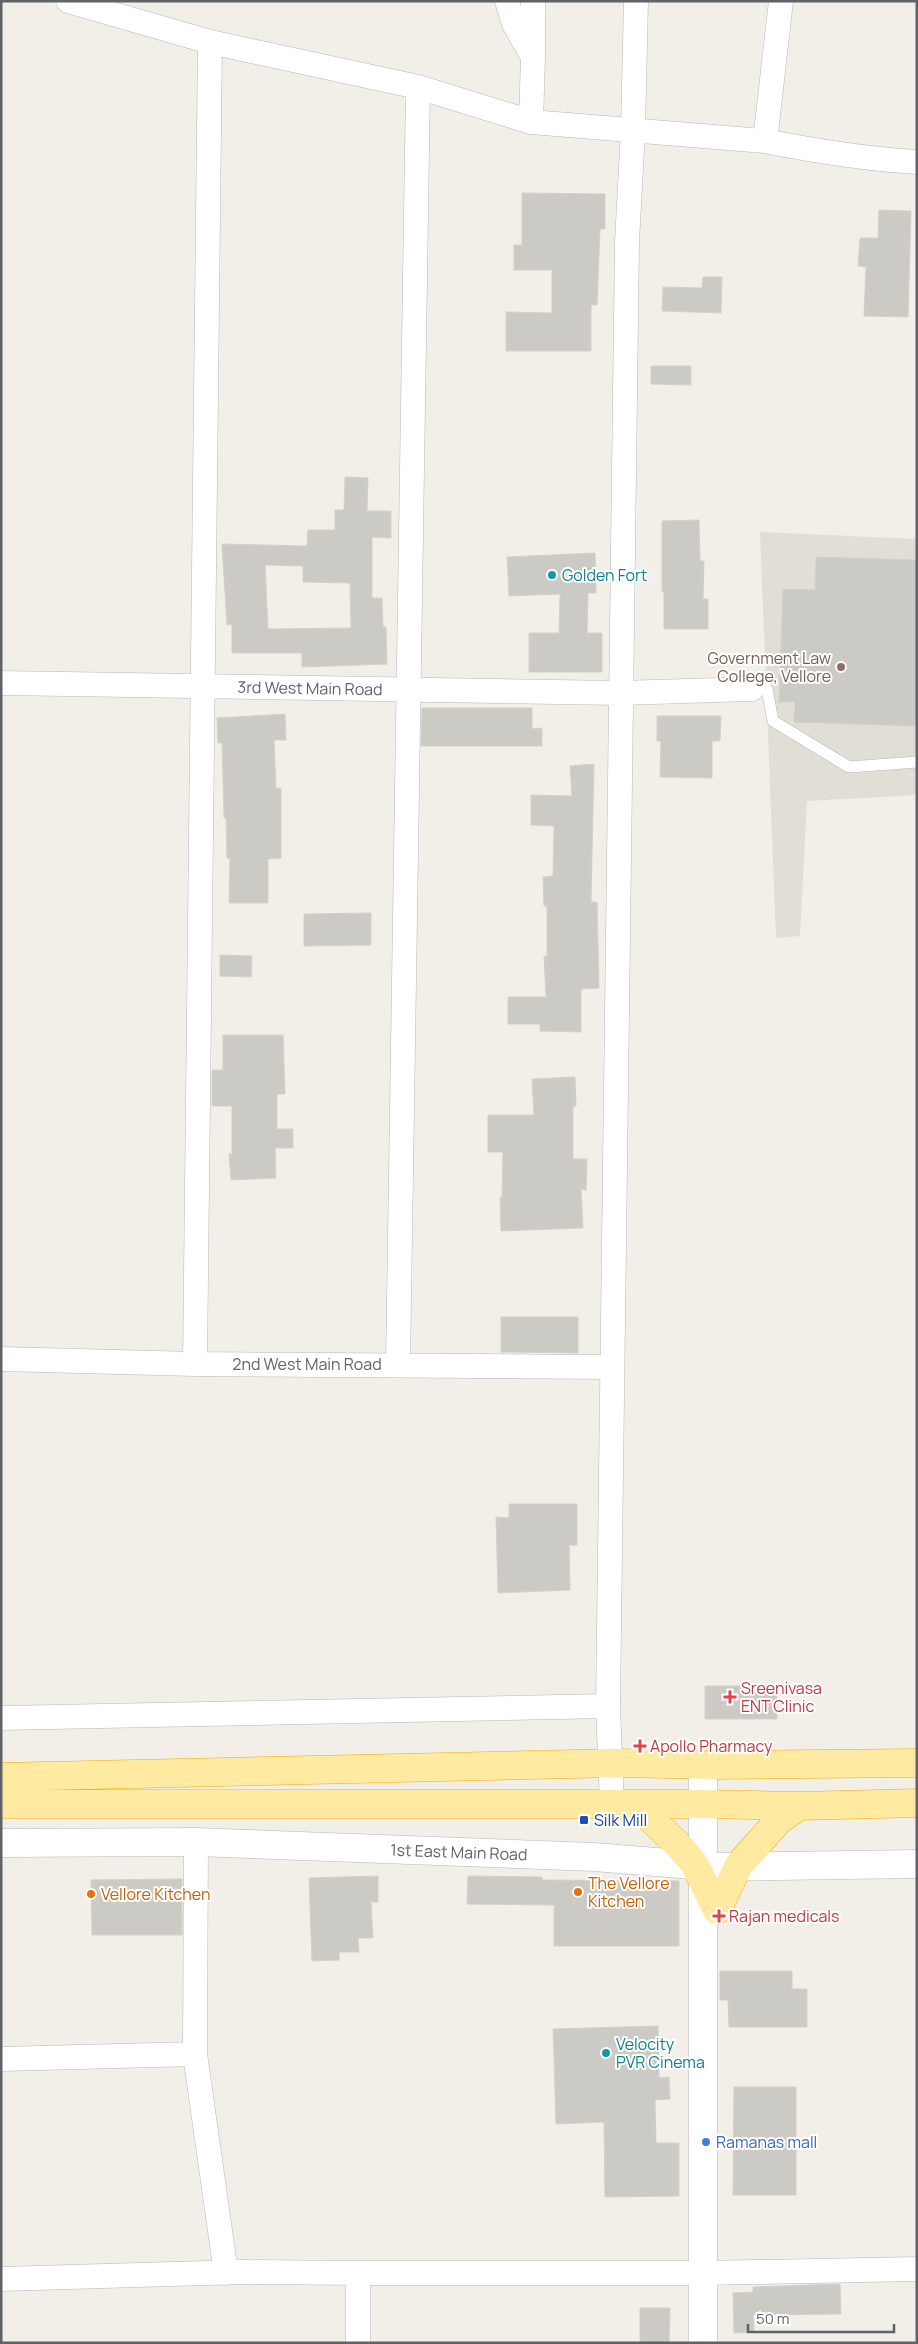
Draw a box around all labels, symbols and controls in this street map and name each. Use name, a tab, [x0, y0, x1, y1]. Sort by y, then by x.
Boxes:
place label: Golden Fort	[562, 564, 647, 586]
marker: Golden Fort	[546, 569, 558, 581]
place label: Government Law College, Vellore	[707, 647, 831, 687]
marker: Government Law College, Vellore	[835, 661, 847, 673]
street label: 3rd West Main Road	[237, 676, 383, 700]
street label: 2nd West Main Road	[232, 1353, 382, 1375]
place label: Sreenivasa ENT Clinic	[741, 1677, 822, 1717]
marker: Sreenivasa ENT Clinic	[723, 1690, 737, 1704]
place label: Apollo Pharmacy	[650, 1735, 773, 1757]
marker: Apollo Pharmacy	[634, 1740, 646, 1752]
place label: Silk Mill	[594, 1809, 647, 1831]
marker: Silk Mill	[578, 1814, 590, 1826]
street label: 1st East Main Road	[390, 1839, 528, 1865]
place label: The Vellore Kitchen	[588, 1872, 670, 1912]
place label: Vellore Kitchen	[101, 1883, 210, 1905]
marker: The Vellore Kitchen	[572, 1886, 584, 1898]
marker: Vellore Kitchen	[85, 1888, 97, 1900]
place label: Rajan medicals	[729, 1905, 839, 1927]
marker: Rajan medicals	[713, 1910, 725, 1922]
place label: Velocity PVR Cinema	[616, 2033, 705, 2073]
marker: Velocity PVR Cinema	[600, 2047, 612, 2059]
place label: Ramanas mall	[716, 2131, 817, 2153]
marker: Ramanas mall	[700, 2136, 712, 2148]
scale bar	[748, 2302, 894, 2334]
text: 50 m	[756, 2308, 790, 2329]

